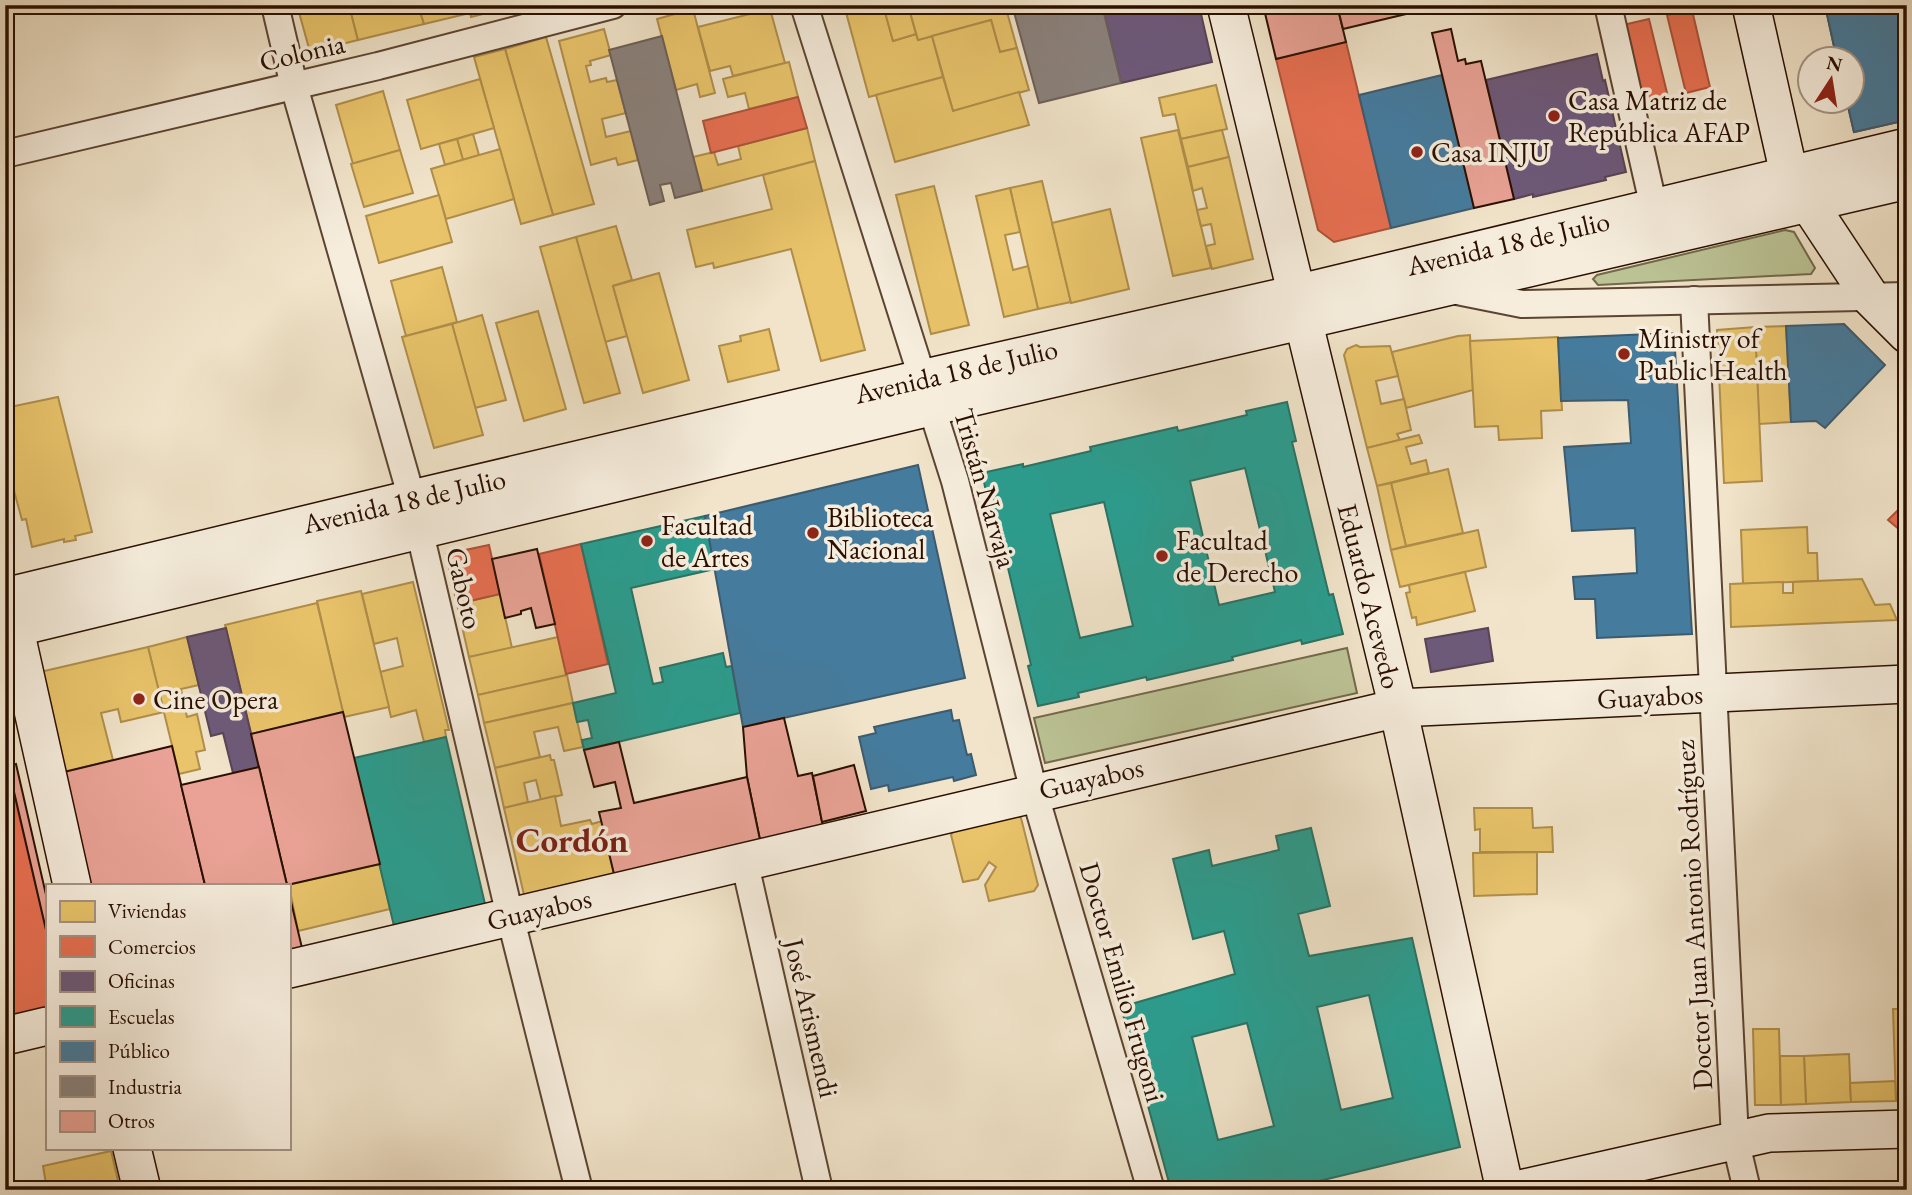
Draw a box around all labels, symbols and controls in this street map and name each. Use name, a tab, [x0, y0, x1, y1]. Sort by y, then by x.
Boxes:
street label: Colonia	[256, 25, 349, 79]
north arrow	[1797, 46, 1867, 116]
text: N	[1824, 50, 1845, 78]
place label: Casa Matriz de República AFAP	[1568, 82, 1750, 150]
marker: Casa Matriz de República AFAP	[1546, 108, 1562, 124]
place label: Casa INJU	[1431, 134, 1550, 170]
marker: Casa INJU	[1409, 144, 1425, 160]
street label: Avenida 18 de Julio	[1402, 202, 1613, 284]
place label: Ministry of Public Health	[1638, 320, 1788, 388]
street label: Avenida 18 de Julio	[850, 330, 1061, 412]
marker: Ministry of Public Health	[1616, 346, 1632, 362]
street label: Tristán Narvaja	[946, 404, 1026, 573]
street label: Avenida 18 de Julio	[298, 460, 509, 542]
place label: Biblioteca Nacional	[827, 499, 934, 567]
street label: Eduardo Acevedo	[1330, 500, 1410, 692]
place label: Facultad de Artes	[661, 507, 754, 575]
place label: Facultad de Derecho	[1176, 522, 1298, 590]
marker: Biblioteca Nacional	[805, 525, 821, 541]
marker: Facultad de Artes	[639, 533, 655, 549]
street label: Gaboto	[438, 544, 492, 632]
marker: Facultad de Derecho	[1154, 548, 1170, 564]
street label: Guayabos	[1596, 675, 1704, 717]
place label: Cine Opera	[153, 681, 279, 717]
marker: Cine Opera	[131, 691, 147, 707]
street label: Doctor Juan Antonio Rodríguez	[1666, 739, 1720, 1091]
street label: Guayabos	[1035, 748, 1147, 808]
district label: Cordón	[516, 817, 629, 862]
street label: Doctor Emilio Frugoni	[1072, 858, 1174, 1106]
street label: Guayabos	[483, 879, 595, 939]
legend	[46, 884, 290, 1150]
text: Viviendas	[108, 897, 186, 924]
text: Comercios	[108, 933, 196, 960]
street label: José Arismendi	[776, 933, 848, 1101]
text: Oficinas	[108, 967, 175, 994]
text: Escuelas	[108, 1003, 175, 1030]
text: Público	[108, 1037, 170, 1064]
text: Industria	[108, 1073, 182, 1100]
text: Otros	[108, 1107, 155, 1134]

